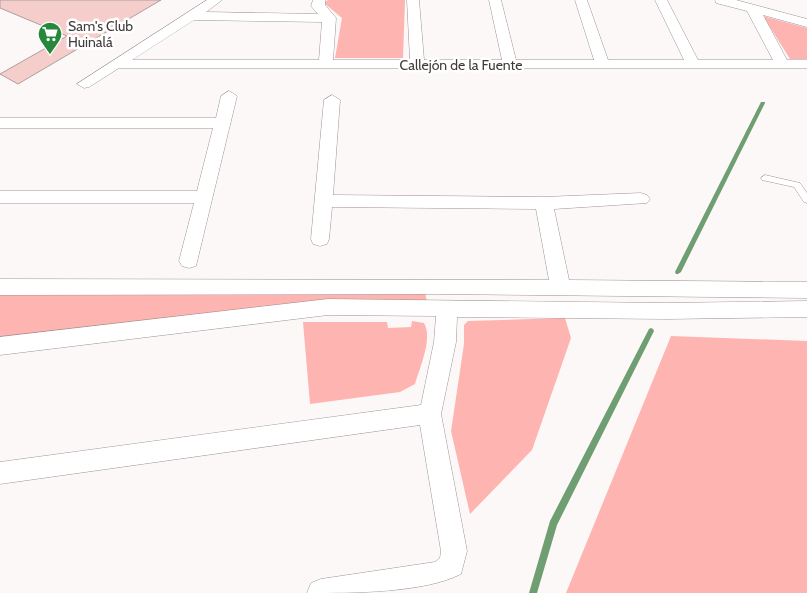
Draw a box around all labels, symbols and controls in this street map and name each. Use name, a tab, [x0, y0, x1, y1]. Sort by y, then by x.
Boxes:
place label: Sam's Club Huinalá	[68, 17, 133, 51]
supermarket icon: Sam's Club Huinalá	[37, 21, 63, 55]
street label: Callejón de la Fuente	[400, 56, 522, 74]

